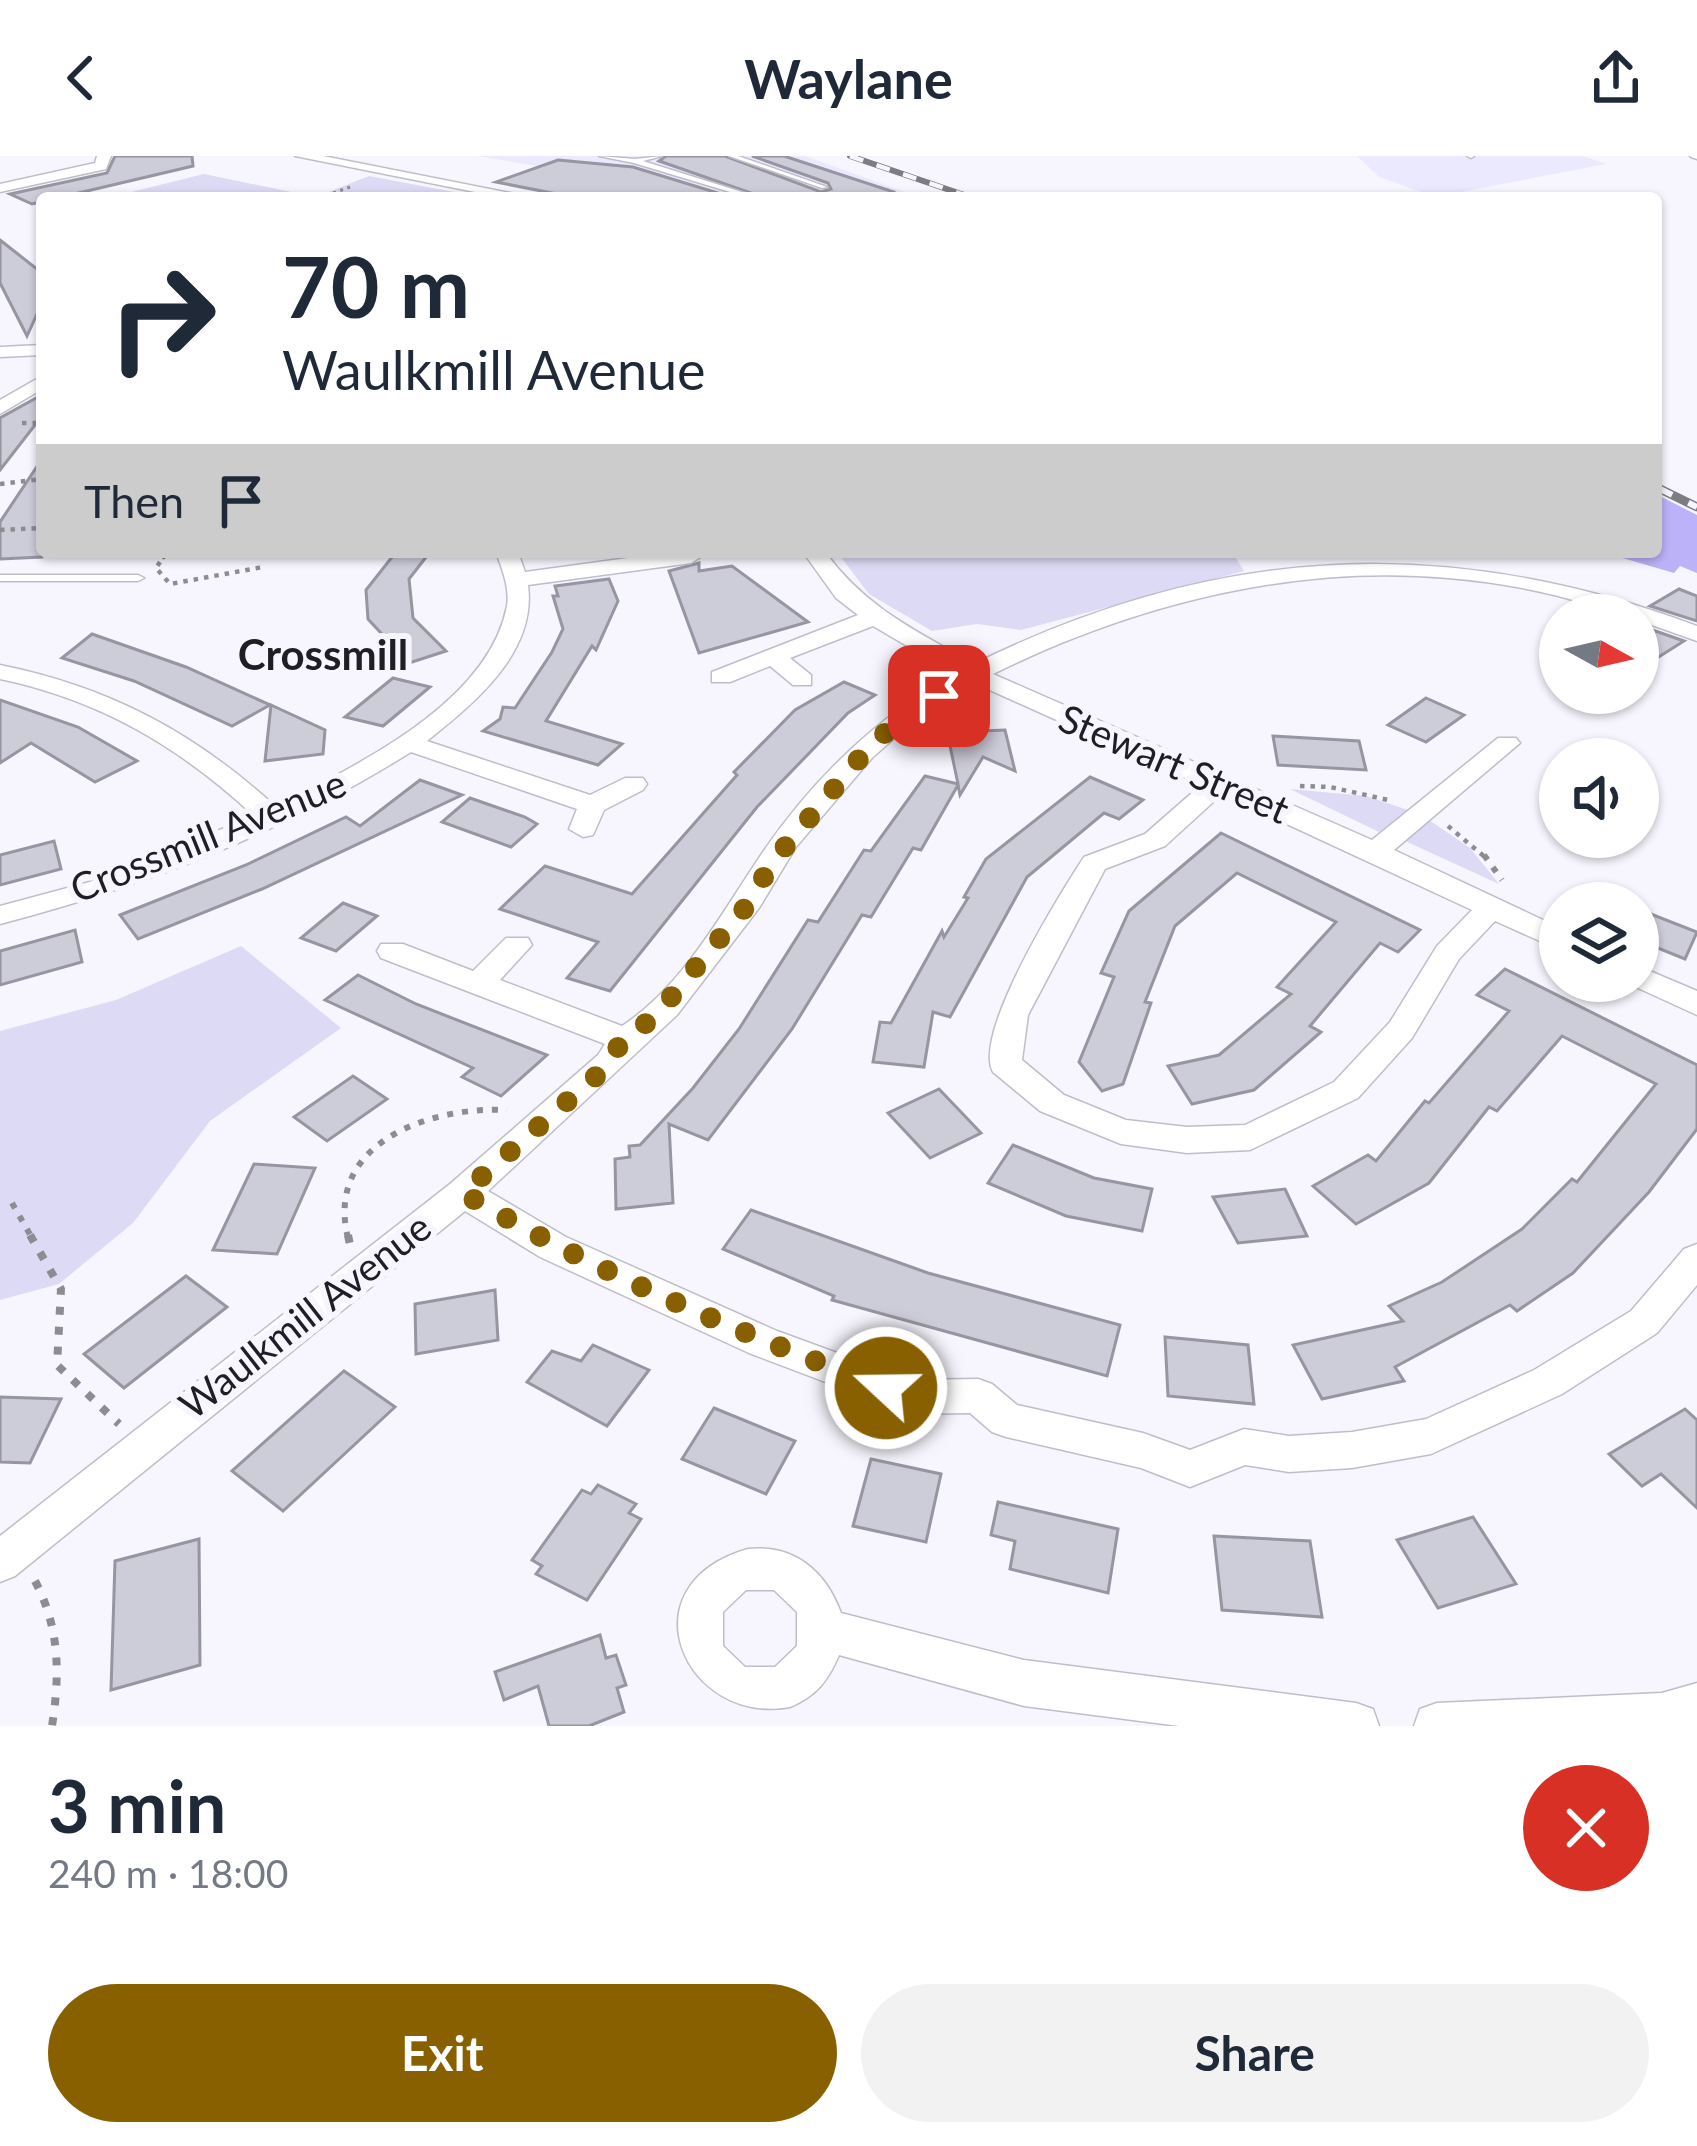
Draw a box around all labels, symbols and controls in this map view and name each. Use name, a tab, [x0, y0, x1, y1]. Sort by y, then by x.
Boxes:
icon: back	[48, 45, 114, 111]
icon: share	[1583, 45, 1649, 111]
text: Waylane	[744, 46, 953, 111]
text: 70 m	[282, 235, 470, 336]
icon: right	[84, 240, 240, 396]
text: Waulkmill Avenue	[282, 337, 706, 402]
icon: arrive	[208, 468, 274, 534]
text: Then	[84, 474, 184, 528]
north arrow	[1539, 594, 1659, 714]
map controls	[1539, 594, 1659, 1002]
district label: Crossmill	[238, 629, 408, 679]
pin	[888, 645, 990, 747]
icon: arrive	[906, 663, 972, 729]
street label: Stewart Street	[1053, 694, 1296, 832]
button: sound	[1539, 738, 1659, 858]
street label: Crossmill Avenue	[63, 759, 352, 911]
button: layers	[1539, 882, 1659, 1002]
street label: Waulkmill Avenue	[170, 1203, 439, 1428]
position arrow	[823, 1325, 949, 1451]
text: 3 min	[48, 1762, 226, 1848]
button: close	[1523, 1765, 1649, 1891]
text: 240 m · 18:00	[48, 1850, 288, 1896]
button: Exit	[48, 1984, 837, 2122]
button: Share	[861, 1984, 1649, 2122]

